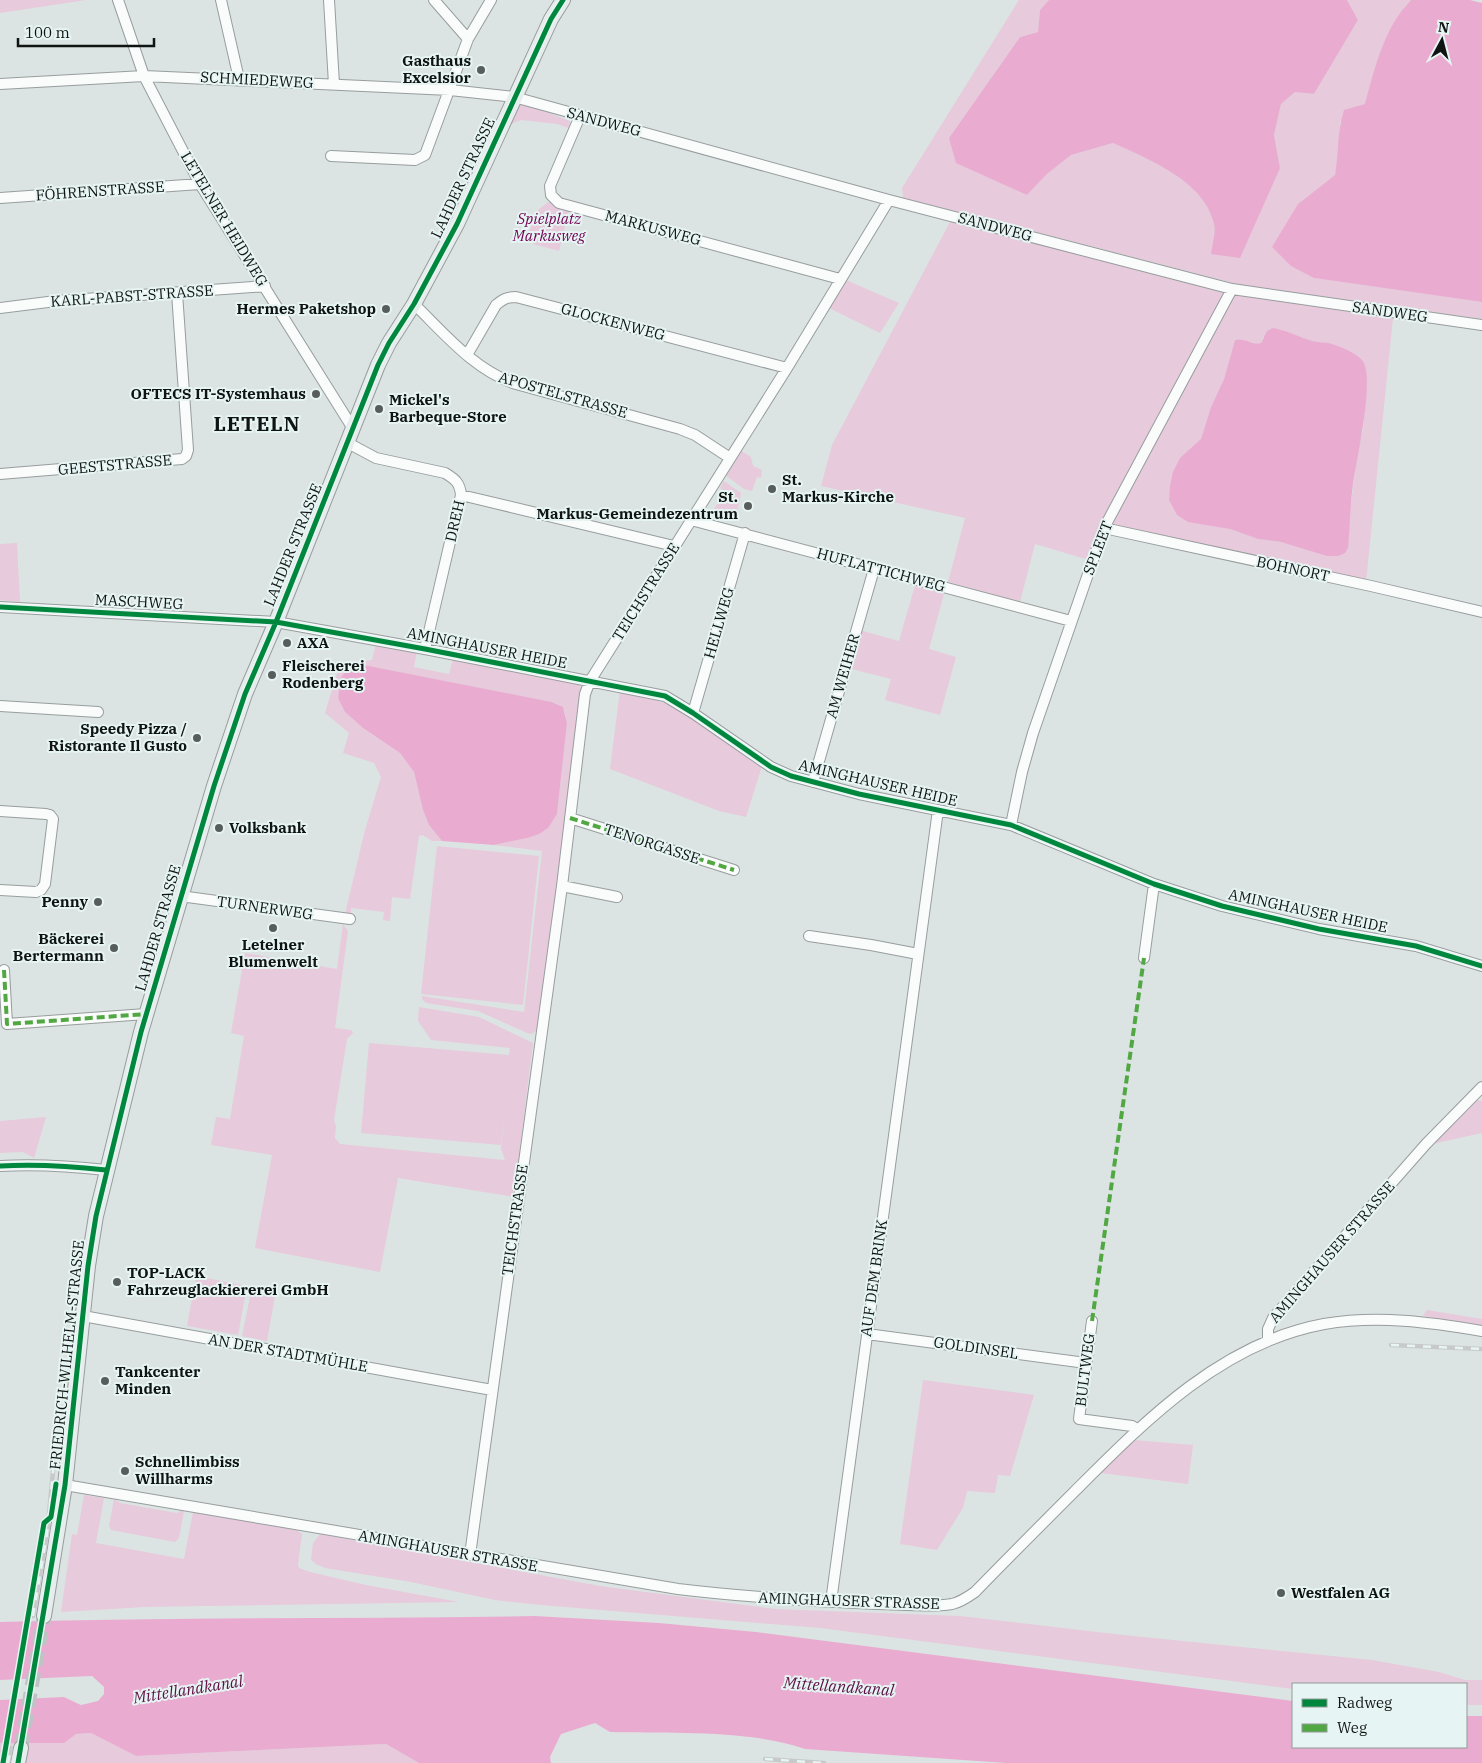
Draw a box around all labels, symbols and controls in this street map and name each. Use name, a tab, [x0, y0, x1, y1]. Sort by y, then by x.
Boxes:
scale bar	[18, 15, 154, 47]
north arrow	[1417, 15, 1467, 65]
text: N	[1437, 17, 1450, 37]
text: 100 m	[25, 23, 70, 42]
place label: Gasthaus Excelsior	[402, 51, 472, 87]
marker: Gasthaus Excelsior	[475, 64, 487, 76]
street label: SCHMIEDEWEG	[200, 67, 314, 92]
street label: SANDWEG	[565, 103, 643, 141]
street label: LAHDER STRASSE	[426, 114, 499, 241]
street label: LETELNER HEIDWEG	[177, 148, 272, 290]
street label: FÖHRENSTRASSE	[35, 177, 165, 204]
street label: MARKUSWEG	[603, 206, 703, 250]
street label: SANDWEG	[956, 208, 1034, 246]
park label: Spielplatz Markusweg	[512, 209, 586, 245]
street label: KARL-PABST-STRASSE	[50, 280, 214, 311]
street label: SANDWEG	[1351, 297, 1429, 326]
street label: GLOCKENWEG	[559, 298, 667, 345]
place label: Hermes Paketshop	[236, 299, 376, 318]
marker: Hermes Paketshop	[380, 303, 392, 315]
street label: APOSTELSTRASSE	[496, 367, 630, 422]
place label: OFTECS IT-Systemhaus	[131, 384, 306, 403]
marker: OFTECS IT-Systemhaus	[310, 388, 322, 400]
place label: Mickel's Barbeque-Store	[389, 390, 507, 426]
marker: Mickel's Barbeque-Store	[373, 403, 385, 415]
district label: LETELN	[213, 410, 301, 437]
street label: GEESTSTRASSE	[57, 450, 173, 479]
place label: St. Markus-Kirche	[782, 470, 894, 506]
street label: LAHDER STRASSE	[259, 481, 326, 609]
marker: St. Markus-Kirche	[766, 483, 778, 495]
place label: St. Markus-Gemeindezentrum	[537, 487, 738, 523]
street label: DREH	[441, 498, 469, 544]
marker: St. Markus-Gemeindezentrum	[742, 500, 754, 512]
street label: SPLEET	[1079, 518, 1117, 577]
street label: TEICHSTRASSE	[608, 539, 683, 644]
street label: HUFLATTICHWEG	[815, 543, 948, 596]
street label: BOHNORT	[1255, 551, 1332, 586]
street label: HELLWEG	[699, 585, 738, 661]
street label: MASCHWEG	[94, 590, 184, 613]
street label: AMINGHAUSER HEIDE	[405, 623, 569, 672]
street label: AM WEIHER	[821, 631, 864, 721]
place label: AXA	[297, 633, 330, 652]
marker: AXA	[281, 637, 293, 649]
place label: Fleischerei Rodenberg	[282, 656, 365, 692]
marker: Fleischerei Rodenberg	[266, 669, 278, 681]
place label: Speedy Pizza / Ristorante Il Gusto	[48, 719, 187, 755]
marker: Speedy Pizza / Ristorante Il Gusto	[191, 732, 203, 744]
street label: AMINGHAUSER HEIDE	[797, 755, 959, 810]
place label: Volksbank	[229, 818, 307, 837]
street label: TENORGASSE	[602, 819, 703, 868]
marker: Volksbank	[213, 822, 225, 834]
street label: LAHDER STRASSE	[130, 862, 185, 993]
street label: AMINGHAUSER HEIDE	[1227, 884, 1390, 937]
street label: TURNERWEG	[216, 891, 315, 924]
place label: Penny	[41, 892, 88, 911]
marker: Penny	[92, 896, 104, 908]
marker: Letelner Blumenwelt	[267, 922, 279, 934]
place label: Bäckerei Bertermann	[13, 929, 104, 965]
place label: Letelner Blumenwelt	[228, 935, 318, 971]
marker: Bäckerei Bertermann	[108, 942, 120, 954]
street label: TEICHSTRASSE	[497, 1163, 532, 1277]
street label: AMINGHAUSER STRASSE	[1265, 1177, 1398, 1327]
street label: AUF DEM BRINK	[856, 1218, 891, 1338]
street label: FRIEDRICH-WILHELM-STRASSE	[45, 1239, 88, 1471]
place label: TOP-LACK Fahrzeuglackiererei GmbH	[127, 1263, 329, 1299]
marker: TOP-LACK Fahrzeuglackiererei GmbH	[111, 1276, 123, 1288]
street label: AN DER STADTMÜHLE	[207, 1329, 369, 1376]
street label: GOLDINSEL	[932, 1332, 1020, 1363]
street label: BULTWEG	[1071, 1332, 1098, 1408]
place label: Tankcenter Minden	[115, 1362, 201, 1398]
marker: Tankcenter Minden	[99, 1375, 111, 1387]
place label: Schnellimbiss Willharms	[135, 1452, 240, 1488]
marker: Schnellimbiss Willharms	[119, 1465, 131, 1477]
street label: AMINGHAUSER STRASSE	[357, 1525, 539, 1576]
place label: Westfalen AG	[1291, 1583, 1390, 1602]
marker: Westfalen AG	[1275, 1587, 1287, 1599]
street label: AMINGHAUSER STRASSE	[758, 1588, 940, 1613]
water label: Mittellandkanal	[131, 1670, 245, 1708]
water label: Mittellandkanal	[782, 1672, 895, 1700]
legend	[1292, 1683, 1467, 1748]
text: Radweg	[1337, 1693, 1392, 1712]
text: Weg	[1337, 1718, 1367, 1737]

